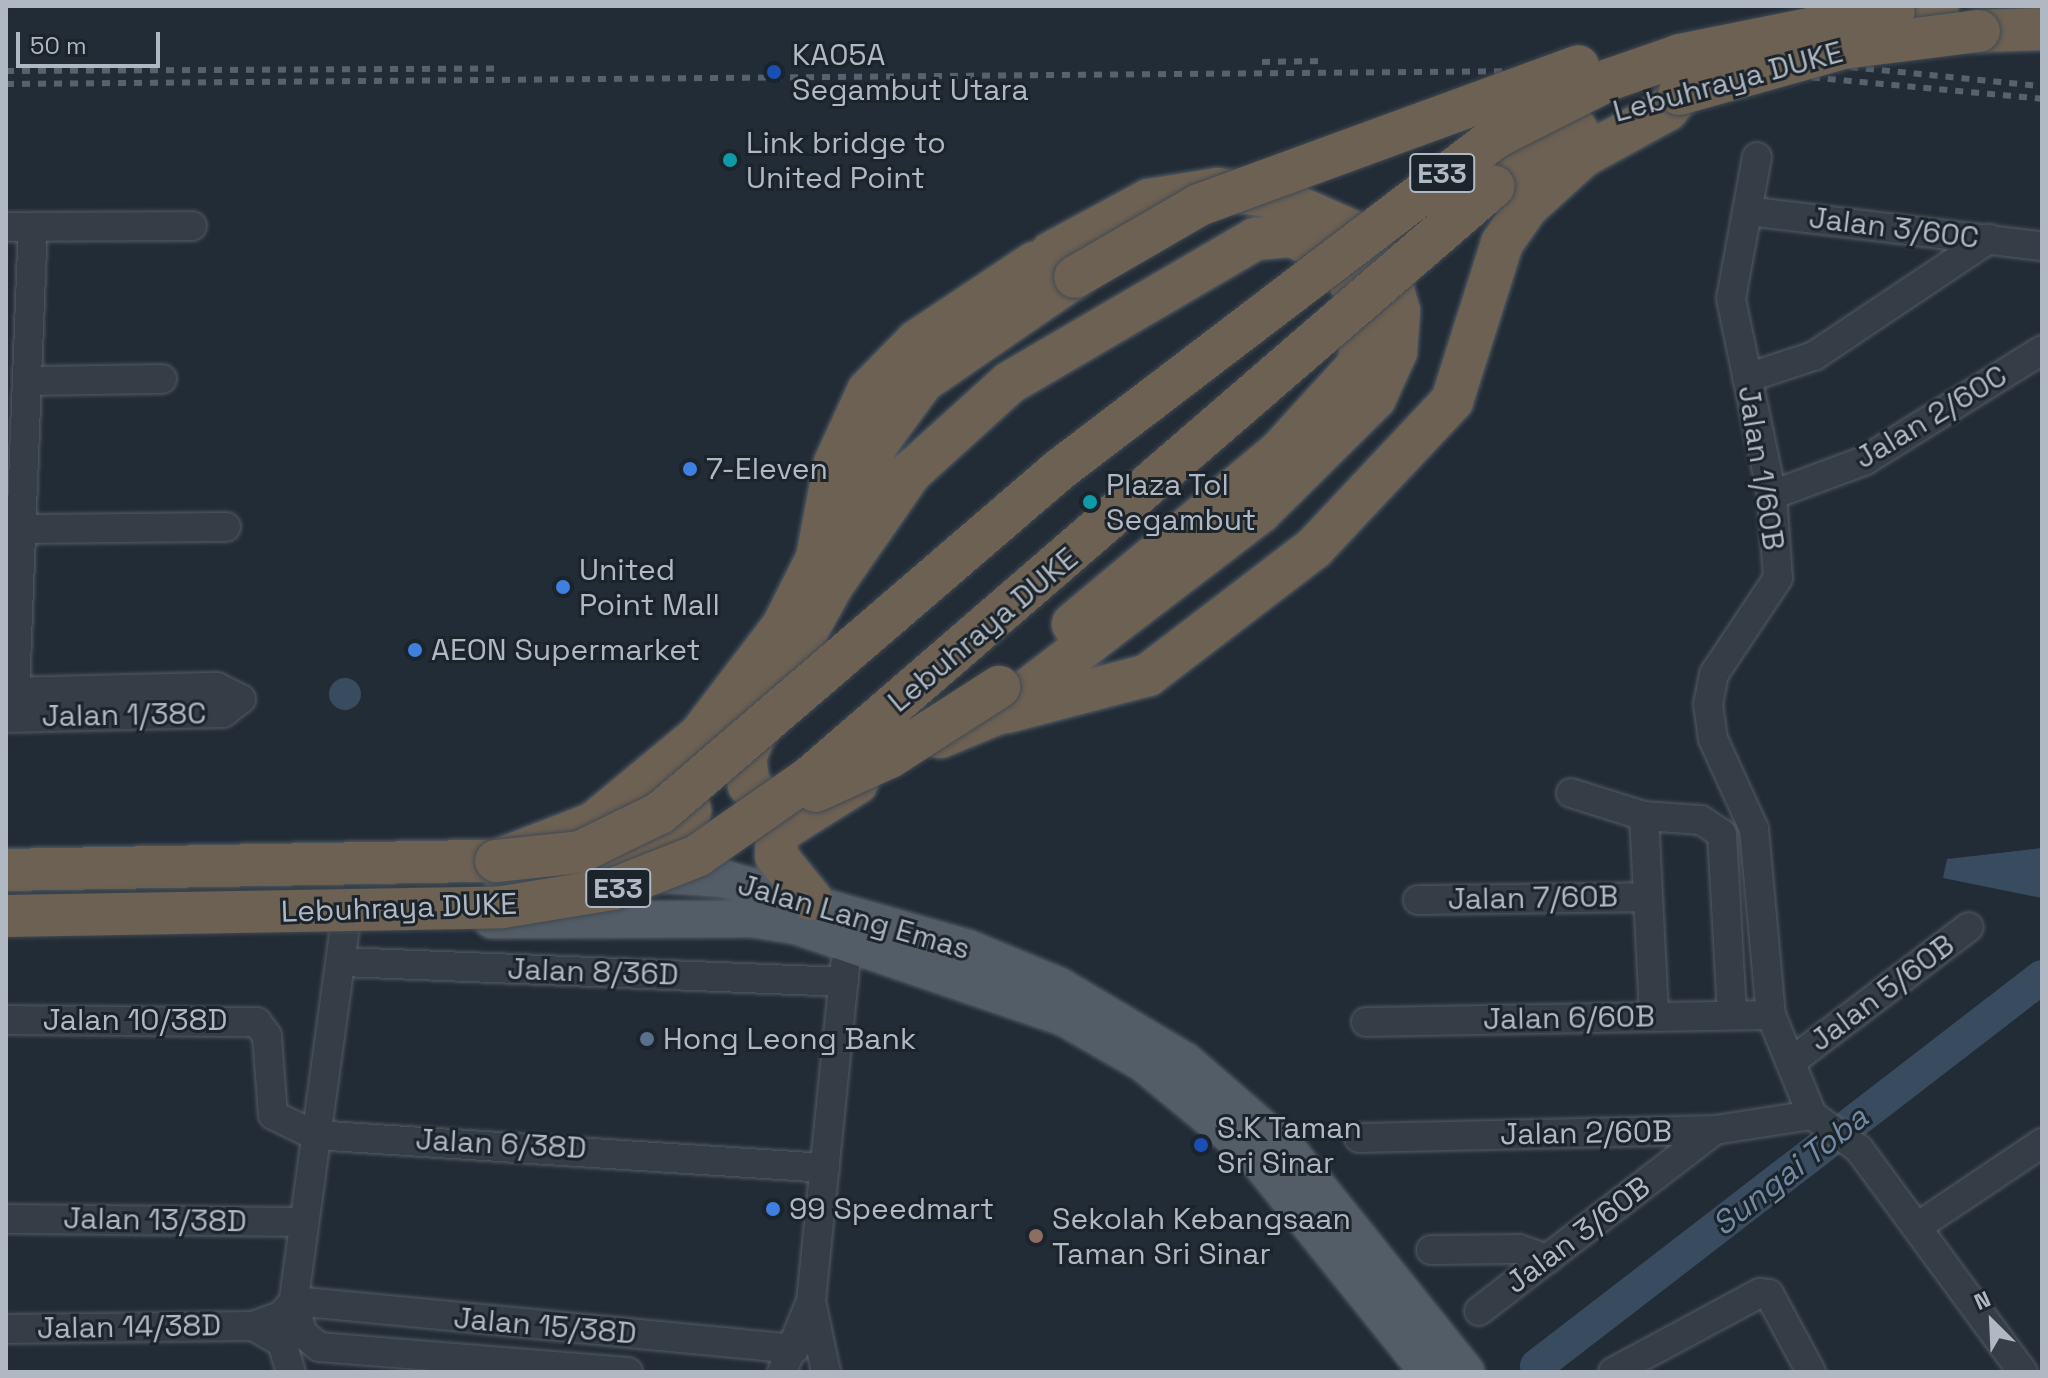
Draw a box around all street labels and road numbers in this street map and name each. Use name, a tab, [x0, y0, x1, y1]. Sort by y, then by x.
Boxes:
street label: Lebuhraya DUKE	[1609, 34, 1847, 130]
road number: E33	[1408, 149, 1476, 197]
street label: Jalan 3/60C	[1807, 200, 1981, 256]
street label: Jalan 2/60C	[1848, 358, 2014, 476]
street label: Jalan 1/60B	[1730, 383, 1792, 553]
street label: Lebuhraya DUKE	[881, 540, 1085, 720]
street label: Jalan 1/38C	[41, 696, 207, 734]
road number: E33	[584, 864, 652, 912]
street label: Jalan Lang Emas	[734, 867, 974, 967]
street label: Jalan 7/60B	[1447, 879, 1619, 917]
street label: Lebuhraya DUKE	[280, 886, 518, 930]
street label: Jalan 5/60B	[1803, 927, 1961, 1059]
street label: Jalan 8/36D	[507, 951, 679, 993]
street label: Jalan 6/60B	[1483, 999, 1655, 1037]
street label: Jalan 10/38D	[43, 1002, 227, 1038]
street label: Jalan 2/60B	[1500, 1114, 1672, 1152]
street label: Jalan 6/38D	[415, 1122, 587, 1166]
street label: Jalan 3/60B	[1499, 1169, 1657, 1301]
street label: Jalan 13/38D	[63, 1200, 247, 1240]
street label: Jalan 15/38D	[452, 1300, 638, 1352]
street label: Jalan 14/38D	[37, 1307, 221, 1347]

